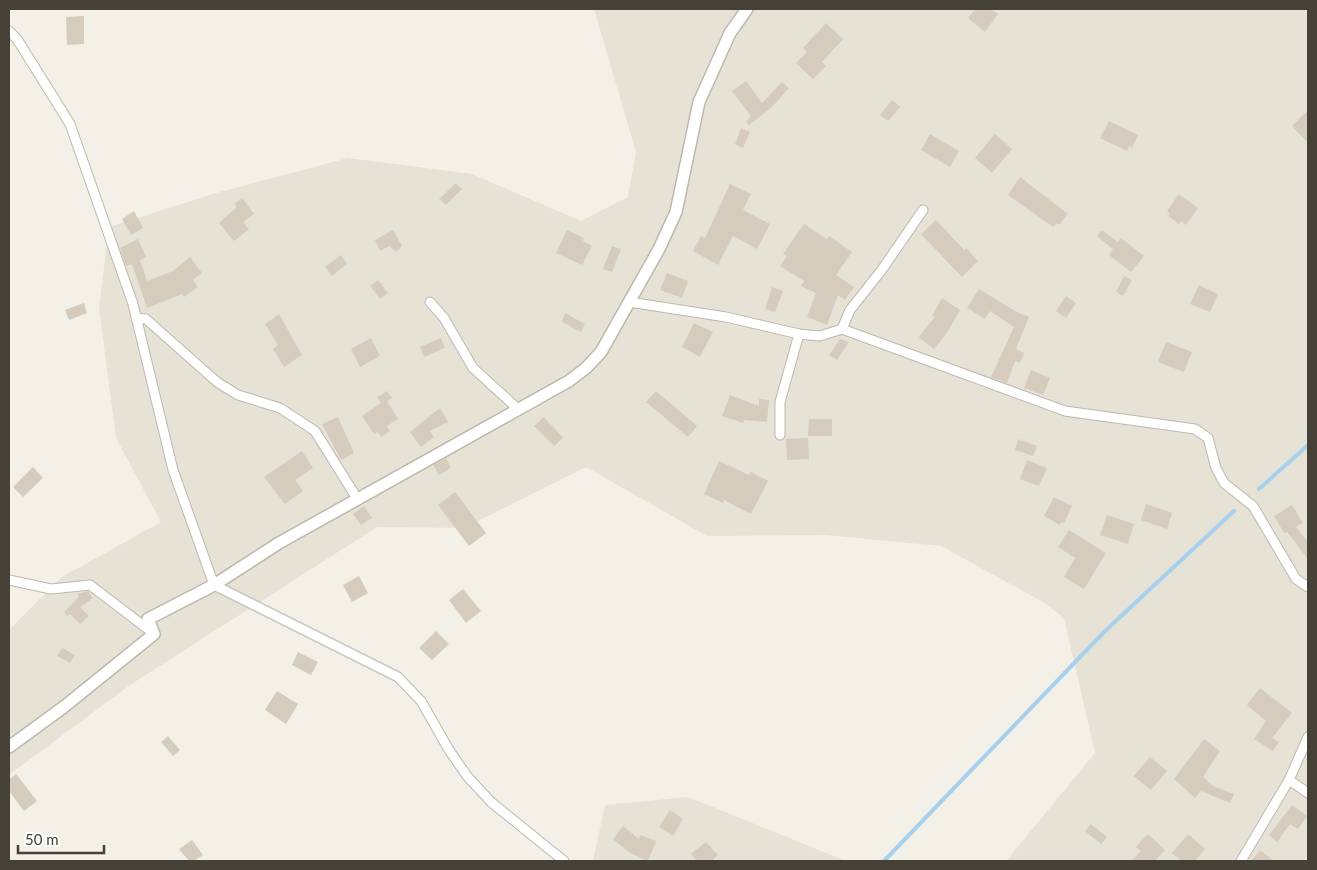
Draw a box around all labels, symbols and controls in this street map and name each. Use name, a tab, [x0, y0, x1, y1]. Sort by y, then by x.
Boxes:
scale bar	[18, 822, 104, 854]
text: 50 m	[25, 830, 59, 848]

